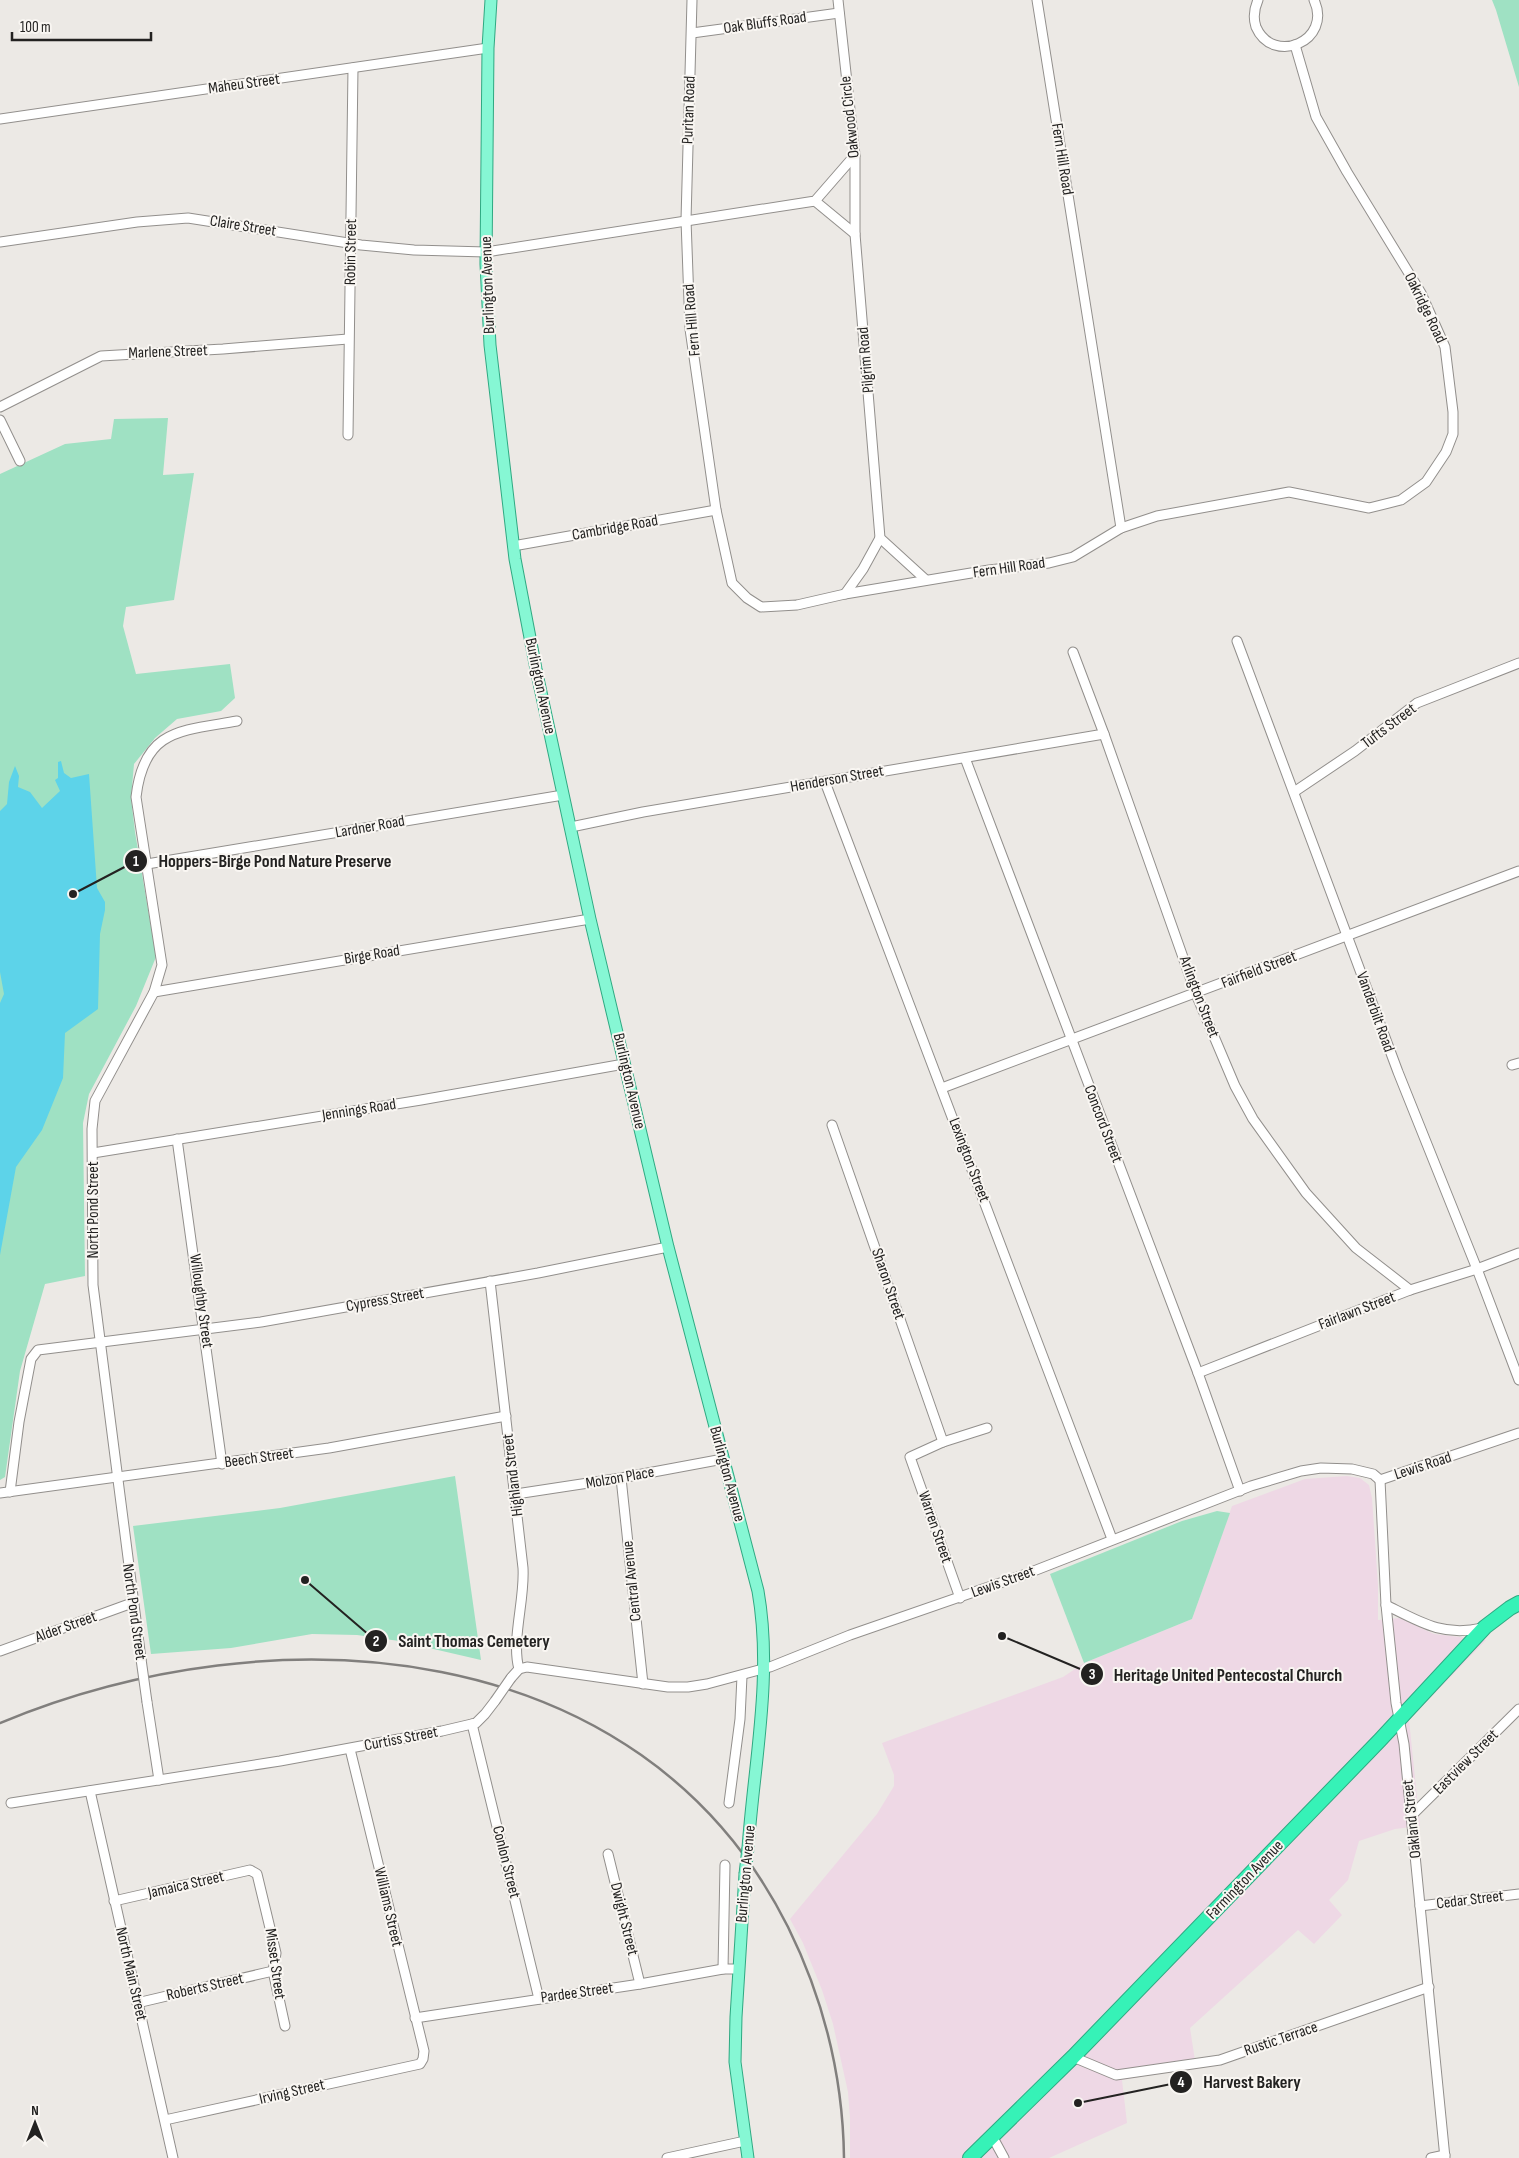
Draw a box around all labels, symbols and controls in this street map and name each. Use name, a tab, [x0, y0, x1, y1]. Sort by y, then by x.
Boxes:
street label: Oak Bluffs Road	[722, 8, 808, 38]
scale bar	[12, 10, 151, 42]
text: 100 m	[20, 18, 51, 37]
street label: Maheu Street	[207, 70, 281, 98]
street label: Oakwood Circle	[836, 75, 864, 159]
street label: Puritan Road	[678, 76, 700, 144]
street label: Fern Hill Road	[1047, 122, 1077, 196]
street label: Claire Street	[208, 211, 278, 241]
street label: Robin Street	[341, 218, 361, 285]
street label: Burlington Avenue	[477, 236, 499, 334]
street label: Oakridge Road	[1400, 270, 1450, 346]
street label: Fern Hill Road	[679, 283, 705, 357]
street label: Pilgrim Road	[854, 326, 878, 394]
street label: Marlene Street	[128, 341, 208, 363]
street label: Cambridge Road	[571, 511, 659, 545]
street label: Fern Hill Road	[972, 554, 1046, 582]
street label: Burlington Avenue	[521, 636, 559, 736]
street label: Tufts Street	[1358, 699, 1420, 753]
street label: Henderson Street	[789, 761, 885, 797]
street label: Lardner Road	[334, 812, 406, 842]
callout: Hoppers-Birge Pond Nature Preserve	[123, 845, 402, 878]
text: Hoppers-Birge Pond Nature Preserve	[158, 851, 392, 872]
text: 1	[133, 852, 139, 871]
street label: Birge Road	[343, 941, 401, 969]
street label: Fairfield Street	[1219, 947, 1299, 993]
street label: Arlington Street	[1174, 953, 1223, 1041]
street label: Vanderbilt Road	[1352, 969, 1398, 1055]
street label: Burlington Avenue	[609, 1031, 649, 1131]
street label: Concord Street	[1080, 1083, 1126, 1166]
street label: Jennings Road	[320, 1095, 397, 1125]
street label: Lexington Street	[944, 1115, 994, 1205]
street label: North Pond Street	[84, 1161, 103, 1259]
street label: Sharon Street	[867, 1246, 909, 1322]
street label: Willoughby Street	[185, 1253, 217, 1349]
street label: Cypress Street	[344, 1284, 426, 1316]
street label: Fairlawn Street	[1316, 1288, 1398, 1334]
street label: Burlington Avenue	[705, 1424, 749, 1524]
street label: Highland Street	[498, 1432, 528, 1517]
street label: Beech Street	[223, 1444, 295, 1472]
street label: Lewis Road	[1392, 1448, 1454, 1484]
street label: Molzon Place	[584, 1463, 656, 1493]
street label: Warren Street	[914, 1489, 956, 1566]
street label: Central Avenue	[618, 1540, 646, 1622]
street label: Lewis Street	[969, 1562, 1037, 1602]
street label: North Pond Street	[118, 1563, 150, 1662]
street label: Alder Street	[32, 1607, 99, 1647]
callout: Saint Thomas Cemetery	[363, 1624, 560, 1657]
text: Saint Thomas Cemetery	[398, 1631, 550, 1652]
text: 2	[373, 1632, 379, 1651]
callout: Heritage United Pentecostal Church	[1079, 1658, 1353, 1691]
text: 3	[1089, 1665, 1096, 1684]
text: Heritage United Pentecostal Church	[1114, 1665, 1342, 1686]
street label: Curtiss Street	[363, 1723, 440, 1755]
street label: Eastview Street	[1430, 1726, 1502, 1798]
street label: Oakland Street	[1398, 1779, 1426, 1859]
street label: Conlon Street	[488, 1824, 524, 1900]
street label: Burlington Avenue	[732, 1824, 760, 1924]
street label: Farmington Avenue	[1202, 1836, 1288, 1924]
street label: Williams Street	[370, 1865, 406, 1949]
street label: Jamaica Street	[145, 1867, 226, 1903]
street label: Dwight Street	[606, 1881, 642, 1957]
street label: Cedar Street	[1435, 1886, 1505, 1914]
street label: North Main Street	[111, 1925, 151, 2023]
street label: Misset Street	[261, 1927, 289, 2001]
street label: Roberts Street	[165, 1969, 246, 2005]
street label: Pardee Street	[540, 1979, 615, 2007]
street label: Rustic Terrace	[1242, 2018, 1320, 2060]
callout: Harvest Bakery	[1168, 2065, 1311, 2098]
text: Harvest Bakery	[1203, 2072, 1301, 2093]
text: 4	[1178, 2073, 1185, 2092]
street label: Irving Street	[257, 2075, 327, 2109]
north arrow	[10, 2098, 60, 2148]
text: N	[31, 2102, 39, 2119]

